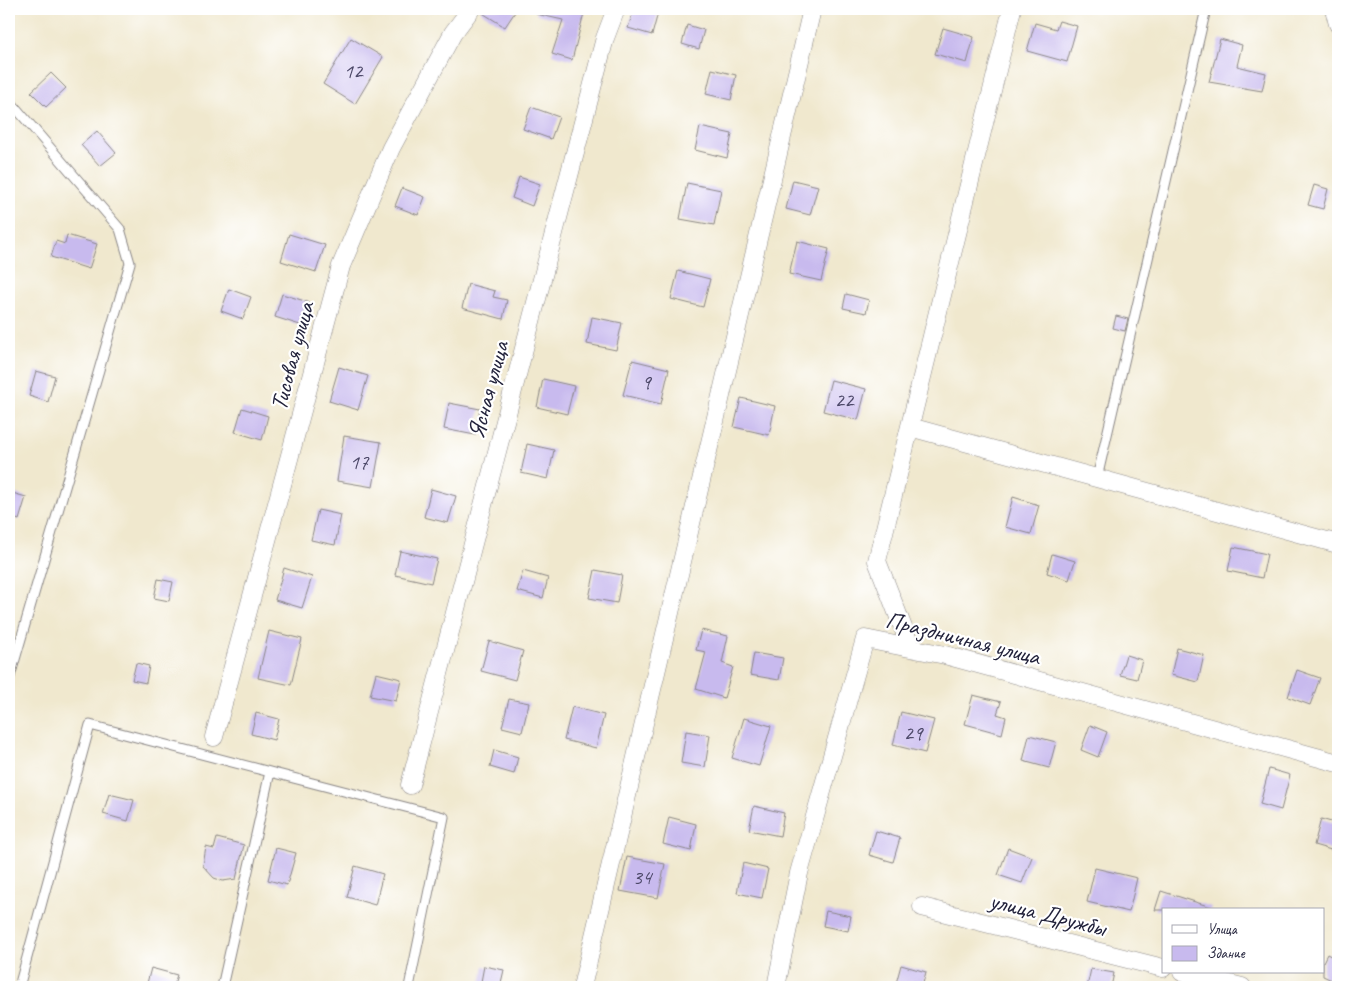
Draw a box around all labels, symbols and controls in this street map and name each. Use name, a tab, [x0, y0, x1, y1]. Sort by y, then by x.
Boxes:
house number: 12	[344, 58, 364, 84]
street label: Тисовая улица	[263, 297, 321, 413]
street label: Ясная улица	[461, 337, 516, 442]
house number: 9	[641, 369, 652, 395]
house number: 22	[835, 387, 855, 413]
house number: 17	[350, 449, 370, 475]
street label: Праздничная улица	[883, 604, 1045, 672]
house number: 29	[904, 720, 924, 746]
house number: 34	[633, 864, 654, 890]
street label: улица Дружбы	[985, 885, 1111, 943]
legend	[1162, 908, 1324, 974]
text: Улица	[1207, 920, 1238, 939]
text: Здание	[1207, 944, 1246, 963]

